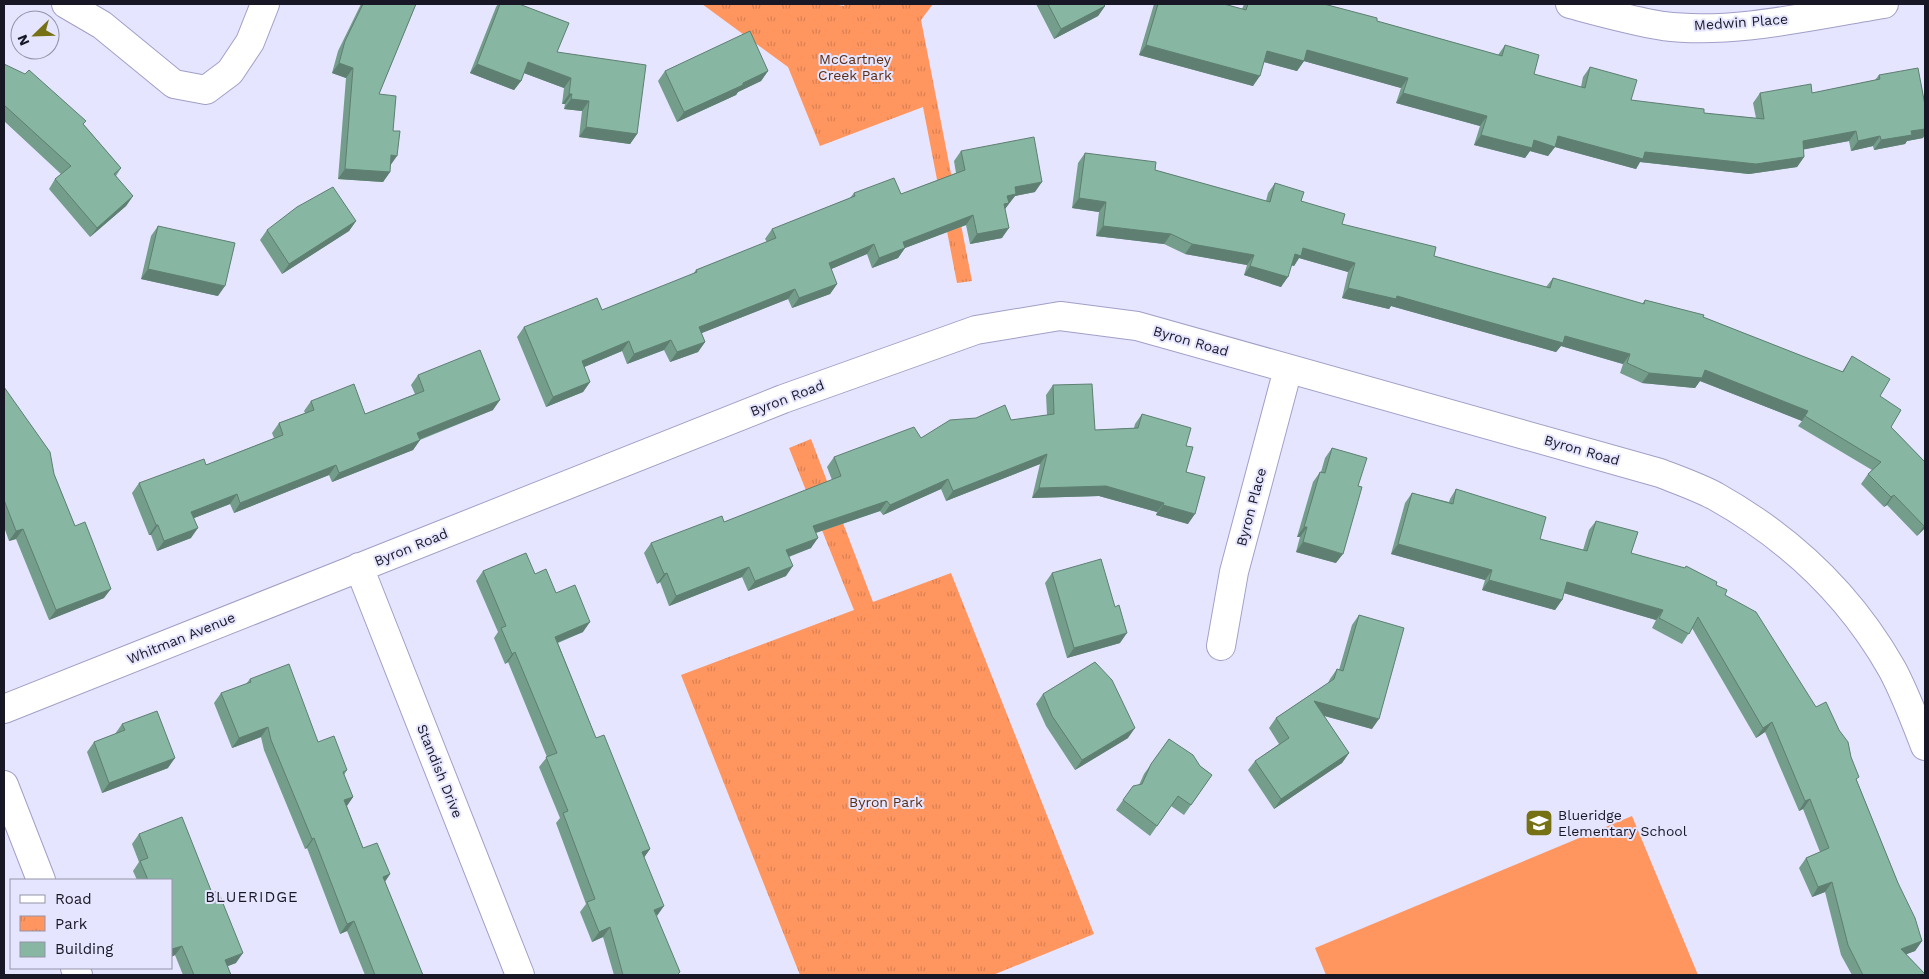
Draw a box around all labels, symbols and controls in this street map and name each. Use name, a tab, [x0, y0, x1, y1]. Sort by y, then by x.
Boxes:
north arrow	[10, 10, 60, 60]
street label: Medwin Place	[1693, 11, 1789, 33]
text: N	[14, 32, 32, 48]
park label: McCartney Creek Park	[818, 51, 892, 83]
street label: Byron Road	[1151, 323, 1231, 359]
street label: Byron Road	[748, 377, 826, 419]
street label: Byron Road	[1542, 432, 1622, 468]
street label: Byron Place	[1233, 466, 1269, 548]
street label: Byron Road	[372, 525, 450, 569]
street label: Whitman Avenue	[125, 609, 237, 667]
street label: Standish Drive	[414, 722, 466, 820]
park label: Byron Park	[849, 794, 923, 810]
place label: Blueridge Elementary School	[1558, 807, 1688, 839]
school or university icon: Blueridge Elementary School	[1524, 808, 1554, 838]
legend	[10, 879, 172, 969]
district label: BLUERIDGE	[205, 888, 299, 906]
text: Road	[55, 890, 92, 908]
text: Park	[55, 915, 88, 933]
text: Building	[55, 940, 113, 958]

